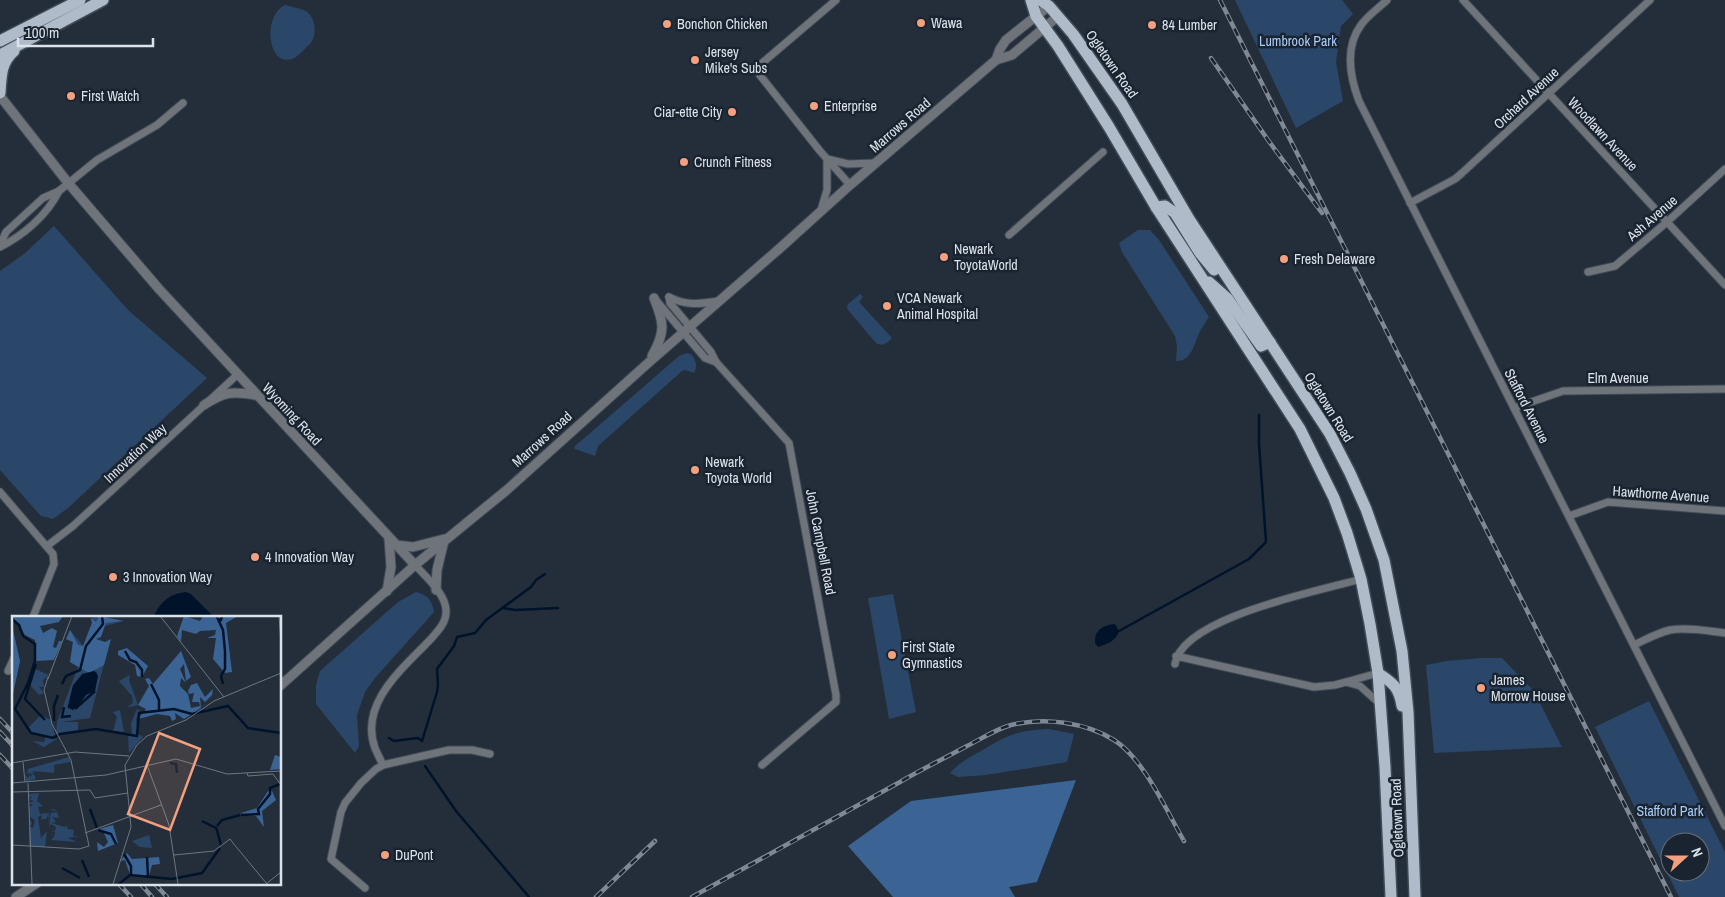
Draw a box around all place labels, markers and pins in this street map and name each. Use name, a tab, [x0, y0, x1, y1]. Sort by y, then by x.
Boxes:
place label: Wawa	[931, 14, 963, 32]
place label: Bonchon Chicken	[677, 15, 768, 33]
place label: 84 Lumber	[1162, 16, 1217, 34]
marker: Wawa	[915, 17, 927, 29]
marker: Bonchon Chicken	[661, 18, 673, 30]
marker: 84 Lumber	[1146, 19, 1158, 31]
place label: Jersey Mike's Subs	[705, 43, 767, 77]
marker: Jersey Mike's Subs	[689, 54, 701, 66]
place label: First Watch	[81, 87, 139, 105]
marker: First Watch	[65, 90, 77, 102]
place label: Enterprise	[824, 97, 877, 115]
marker: Enterprise	[808, 100, 820, 112]
place label: Ciar-ette City	[654, 103, 722, 121]
marker: Ciar-ette City	[726, 106, 738, 118]
place label: Crunch Fitness	[694, 153, 772, 171]
marker: Crunch Fitness	[678, 156, 690, 168]
place label: Newark ToyotaWorld	[954, 240, 1018, 274]
place label: Fresh Delaware	[1294, 250, 1375, 268]
marker: Newark ToyotaWorld	[938, 251, 950, 263]
marker: Fresh Delaware	[1278, 253, 1290, 265]
place label: VCA Newark Animal Hospital	[896, 289, 978, 323]
marker: VCA Newark Animal Hospital	[881, 300, 893, 312]
place label: Newark Toyota World	[705, 453, 772, 487]
marker: Newark Toyota World	[689, 464, 701, 476]
place label: 4 Innovation Way	[265, 548, 354, 566]
marker: 4 Innovation Way	[249, 551, 261, 563]
place label: 3 Innovation Way	[123, 568, 212, 586]
marker: 3 Innovation Way	[107, 571, 119, 583]
place label: First State Gymnastics	[902, 638, 963, 672]
marker: First State Gymnastics	[886, 649, 898, 661]
place label: James Morrow House	[1491, 671, 1566, 705]
marker: James Morrow House	[1475, 682, 1487, 694]
place label: DuPont	[395, 846, 433, 864]
marker: DuPont	[379, 849, 391, 861]

